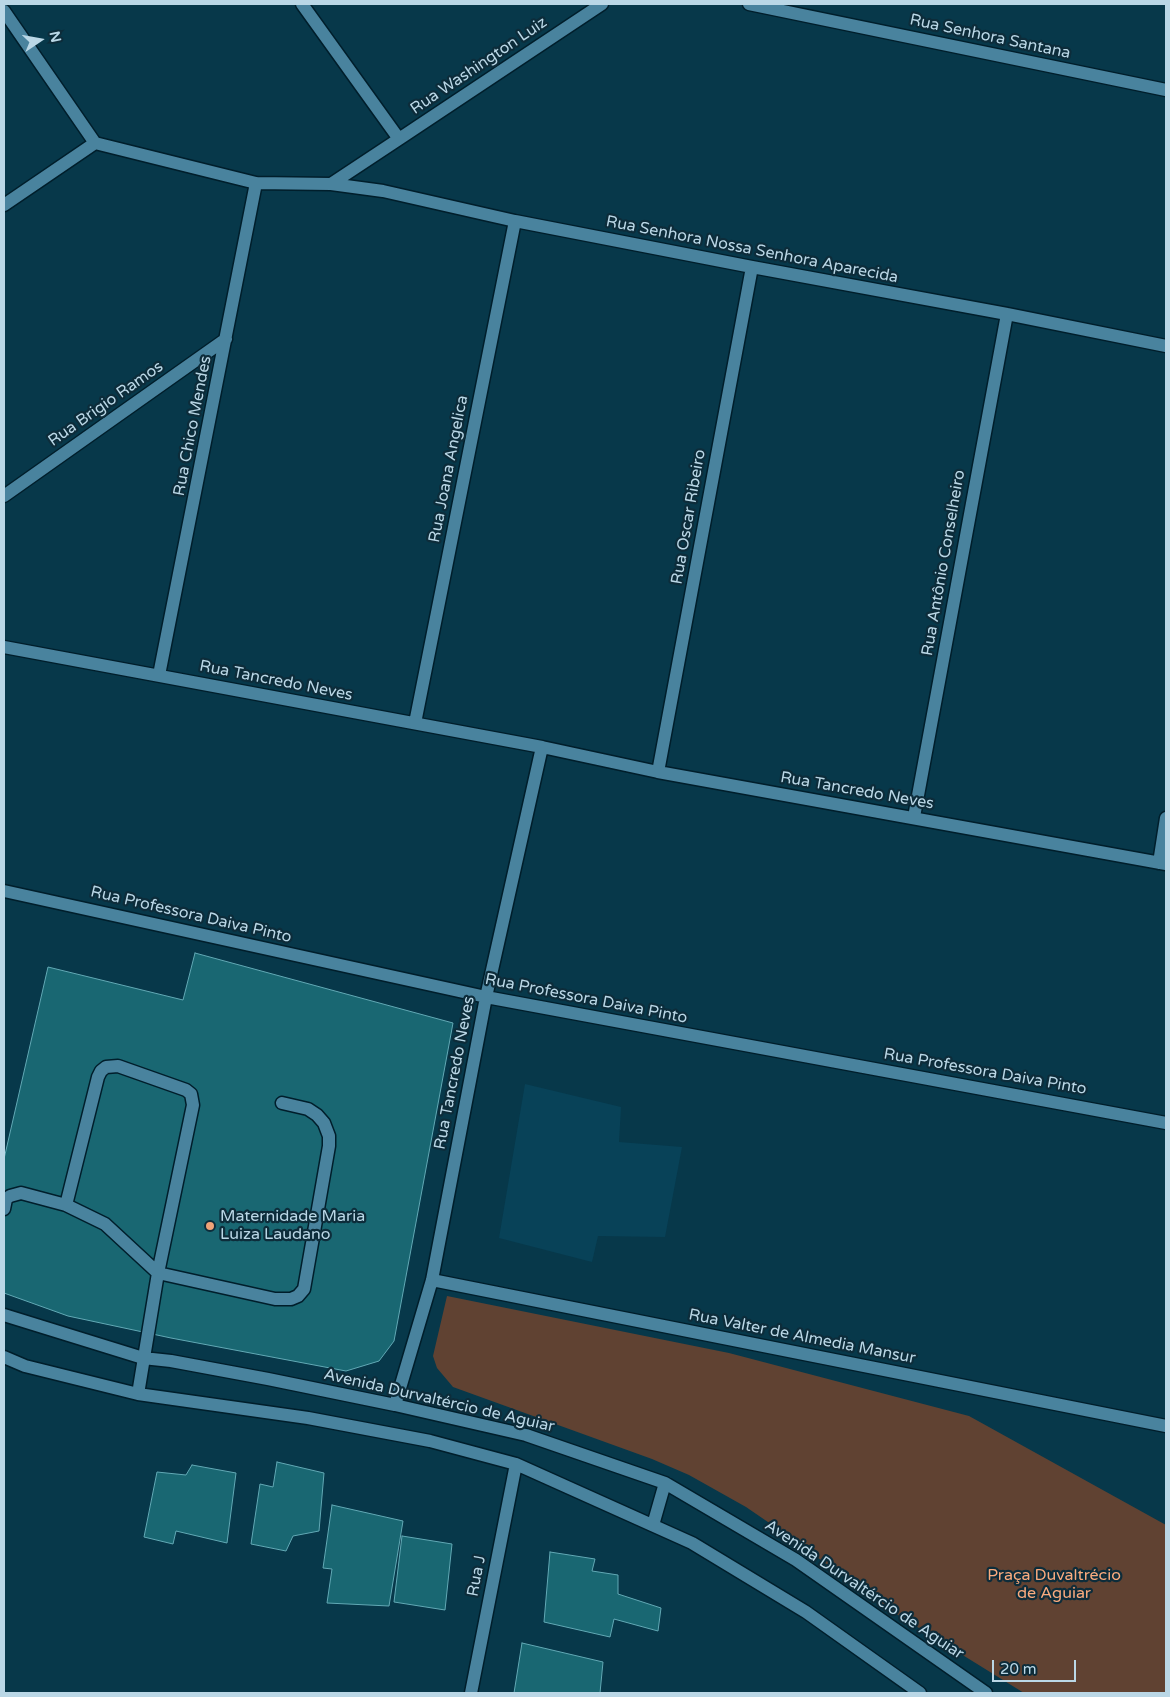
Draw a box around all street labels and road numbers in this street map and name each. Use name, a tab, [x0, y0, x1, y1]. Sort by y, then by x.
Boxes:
street label: Rua Senhora Santana	[908, 11, 1072, 63]
street label: Rua Washington Luiz	[407, 13, 551, 119]
street label: Rua Senhora Nossa Senhora Aparecida	[604, 212, 900, 288]
street label: Rua Chico Mendes	[170, 354, 216, 498]
street label: Rua Brigio Ramos	[45, 357, 167, 451]
street label: Rua Joana Angelica	[425, 394, 473, 544]
street label: Rua Oscar Ribeiro	[668, 448, 710, 586]
street label: Rua Antônio Conselheiro	[918, 469, 970, 657]
street label: Rua Tancredo Neves	[198, 657, 354, 705]
street label: Rua Tancredo Neves	[779, 768, 935, 814]
street label: Rua Professora Daiva Pinto	[89, 883, 293, 947]
street label: Rua Professora Daiva Pinto	[483, 970, 689, 1028]
street label: Rua Tancredo Neves	[431, 995, 479, 1151]
street label: Rua Professora Daiva Pinto	[882, 1045, 1088, 1099]
street label: Rua Valter de Almedia Mansur	[687, 1306, 917, 1368]
street label: Avenida Durvaltércio de Aguiar	[322, 1365, 556, 1437]
street label: Avenida Durvaltércio de Aguiar	[761, 1516, 967, 1664]
street label: Rua J	[464, 1554, 490, 1598]

